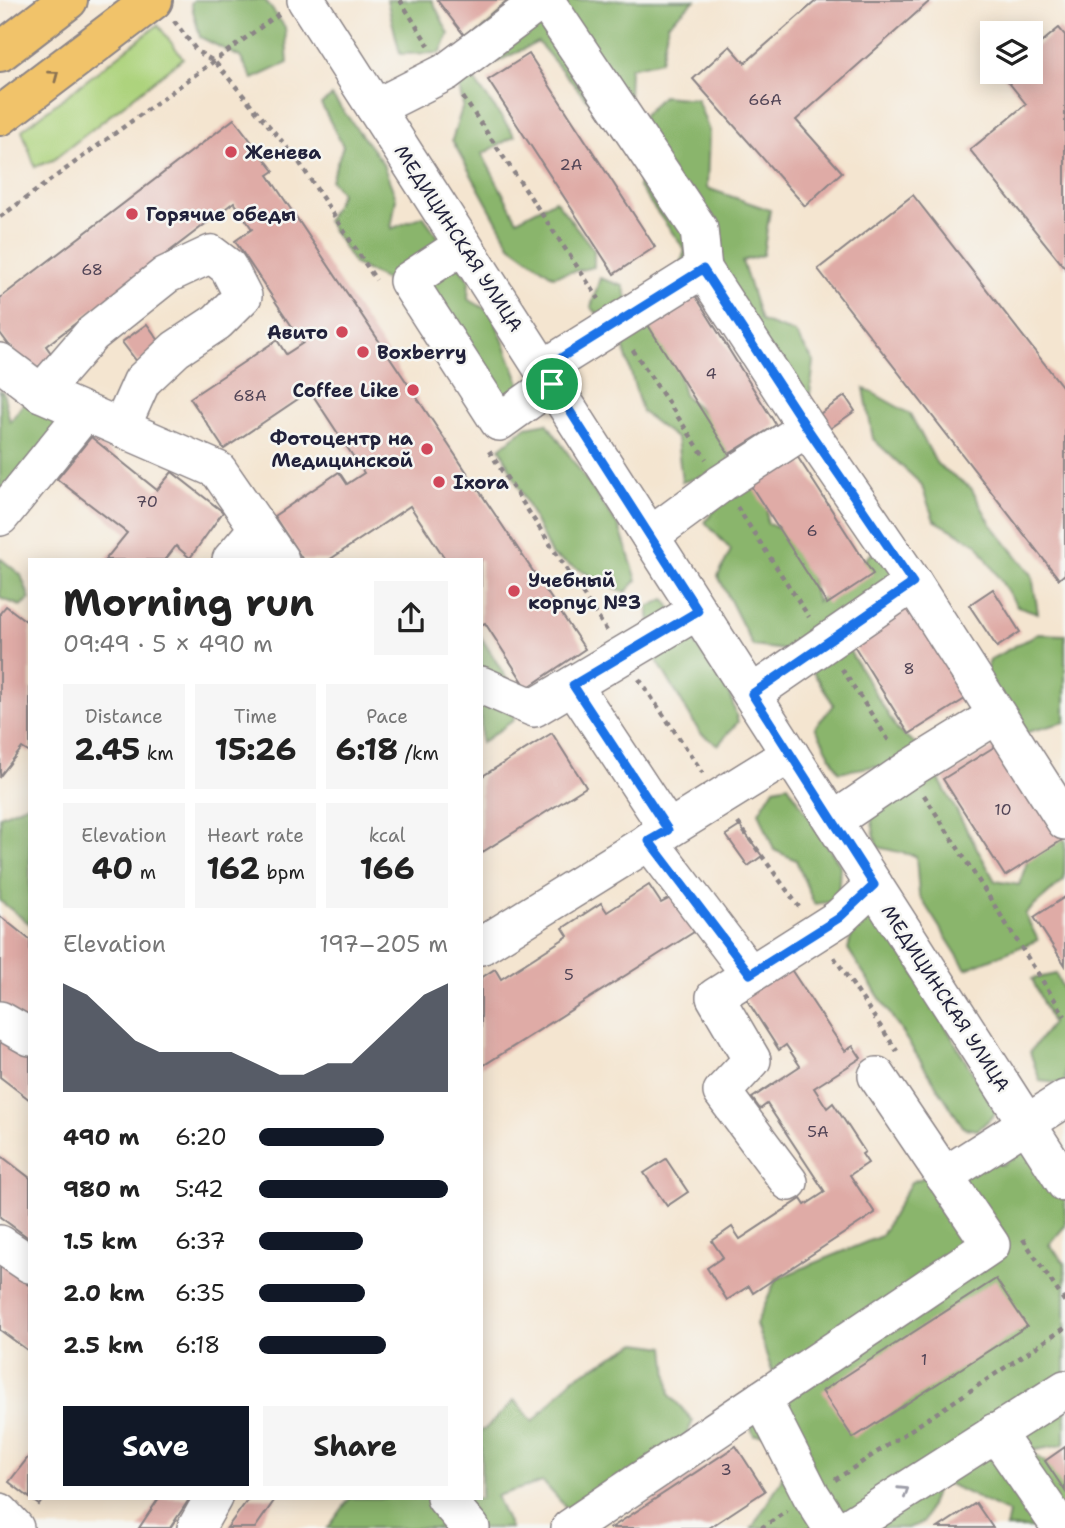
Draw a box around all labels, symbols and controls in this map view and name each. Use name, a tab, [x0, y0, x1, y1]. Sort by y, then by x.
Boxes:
map controls	[980, 21, 1043, 84]
button: layers	[980, 21, 1043, 84]
one-way arrow	[47, 71, 59, 84]
house number: 66А	[748, 89, 782, 110]
place label: Женева	[245, 140, 321, 165]
street label: МЕДИЦИНСКАЯ УЛИЦА	[389, 140, 529, 337]
marker: Женева	[223, 144, 239, 160]
house number: 2А	[560, 154, 582, 175]
place label: Горячие обеды	[146, 202, 296, 227]
marker: Горячие обеды	[124, 206, 140, 222]
house number: 68	[81, 259, 103, 280]
place label: Авито	[267, 320, 328, 345]
marker: Авито	[334, 324, 350, 340]
place label: Boxberry	[377, 340, 467, 365]
marker: Boxberry	[355, 344, 371, 360]
pin	[522, 354, 582, 414]
house number: 4	[705, 363, 717, 384]
icon: arrive	[533, 365, 571, 403]
place label: Coffee Like	[293, 378, 399, 403]
marker: Coffee Like	[405, 382, 421, 398]
house number: 68А	[233, 385, 267, 406]
place label: Фотоцентр на Медицинской	[270, 426, 413, 473]
marker: Фотоцентр на Медицинской	[419, 441, 435, 457]
place label: Ixora	[453, 470, 509, 495]
marker: Ixora	[431, 474, 447, 490]
house number: 70	[136, 491, 158, 512]
house number: 6	[806, 520, 818, 541]
place label: Учебный корпус №3	[528, 568, 641, 615]
text: Morning run	[63, 577, 314, 628]
button: share	[374, 581, 448, 655]
marker: Учебный корпус №3	[506, 583, 522, 599]
text: 09:49 · 5 × 490 m	[63, 629, 273, 659]
house number: 8	[903, 658, 915, 679]
text: Distance	[85, 704, 163, 729]
text: Time	[234, 704, 277, 729]
text: Pace	[366, 704, 408, 729]
text: 2.45	[74, 729, 140, 770]
text: 15:26	[215, 729, 296, 770]
text: 6:18	[336, 729, 398, 770]
text: km	[140, 741, 174, 766]
text: /km	[398, 741, 439, 766]
house number: 10	[994, 799, 1012, 820]
text: Elevation	[81, 823, 166, 848]
text: Heart rate	[207, 823, 304, 848]
text: kcal	[369, 823, 406, 848]
text: 40	[91, 848, 133, 889]
text: 162	[206, 848, 260, 889]
text: 166	[360, 848, 415, 889]
text: m	[133, 860, 156, 885]
text: bpm	[260, 860, 305, 885]
street label: МЕДИЦИНСКАЯ УЛИЦА	[876, 900, 1016, 1097]
text: Elevation	[63, 929, 166, 959]
text: 197–205 m	[319, 929, 448, 959]
house number: 5	[564, 964, 574, 985]
house number: 5А	[807, 1121, 829, 1142]
text: 490 m	[63, 1122, 139, 1152]
text: 6:20	[175, 1122, 227, 1152]
text: 980 m	[63, 1174, 140, 1204]
text: 5:42	[175, 1174, 224, 1204]
text: 1.5 km	[63, 1226, 137, 1256]
text: 6:37	[175, 1226, 226, 1256]
text: 2.0 km	[63, 1278, 145, 1308]
text: 6:35	[175, 1278, 225, 1308]
text: 2.5 km	[63, 1330, 144, 1360]
text: 6:18	[175, 1330, 220, 1360]
house number: 1	[921, 1349, 927, 1370]
button: Save	[63, 1406, 249, 1486]
button: Share	[263, 1406, 448, 1486]
house number: 3	[720, 1459, 732, 1480]
one-way arrow	[896, 1487, 909, 1499]

